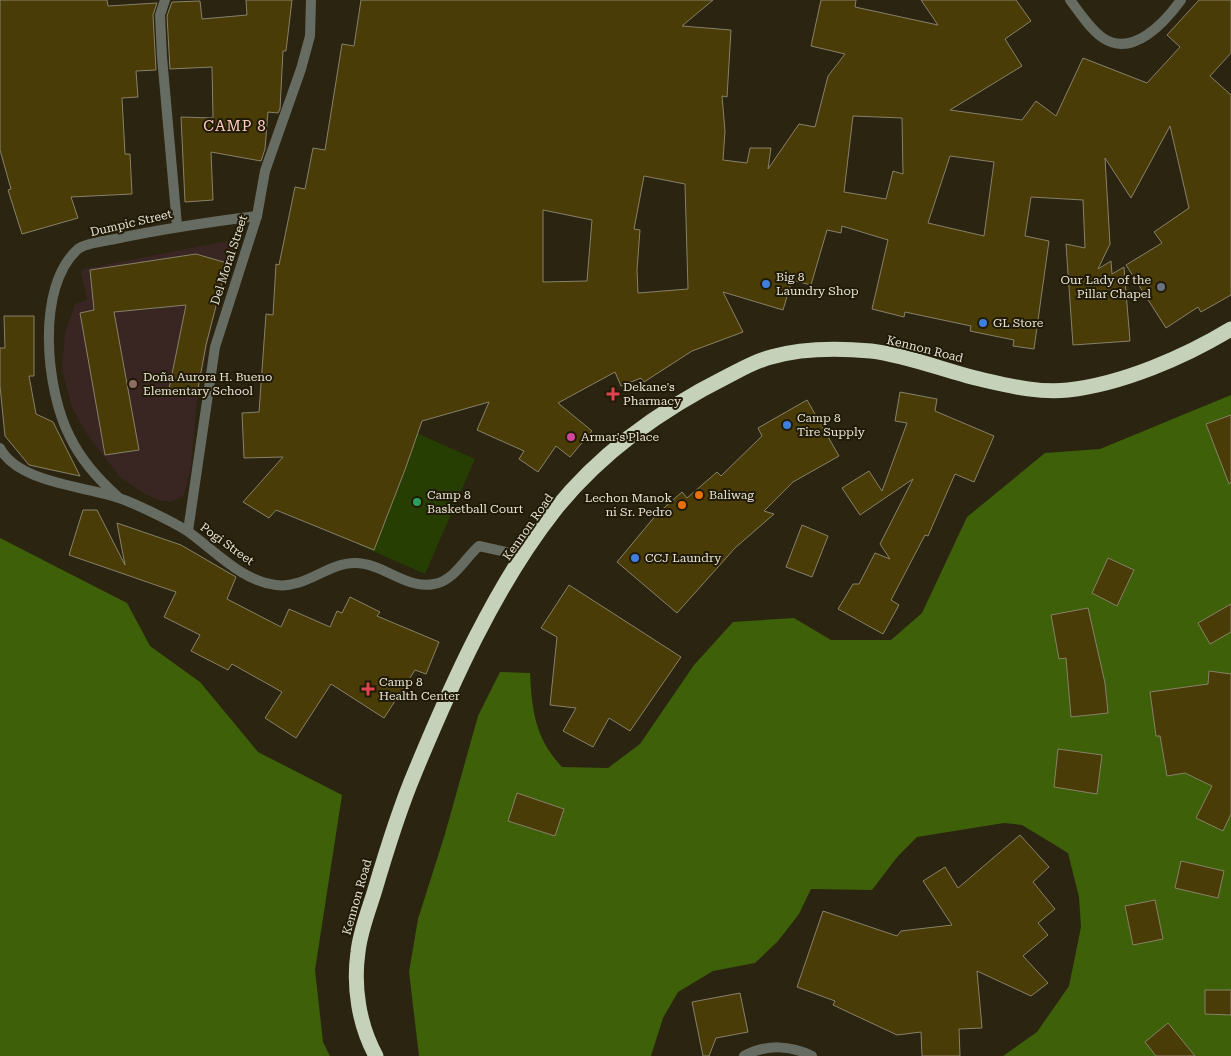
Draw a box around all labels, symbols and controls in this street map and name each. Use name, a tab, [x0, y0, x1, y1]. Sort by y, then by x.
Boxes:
district label: CAMP 8	[203, 117, 267, 135]
street label: Dumpic Street	[89, 207, 174, 239]
street label: Del Moral Street	[208, 213, 250, 307]
place label: Big 8 Laundry Shop	[776, 270, 859, 298]
place label: Our Lady of the Pillar Chapel	[1061, 273, 1151, 301]
marker: Big 8 Laundry Shop	[760, 278, 772, 290]
marker: Our Lady of the Pillar Chapel	[1155, 281, 1167, 293]
place label: GL Store	[993, 316, 1044, 330]
marker: GL Store	[977, 317, 989, 329]
street label: Kennon Road	[885, 333, 965, 365]
place label: Doña Aurora H. Bueno Elementary School	[143, 370, 272, 398]
marker: Doña Aurora H. Bueno Elementary School	[127, 378, 139, 390]
place label: Dekane's Pharmacy	[623, 380, 682, 408]
marker: Dekane's Pharmacy	[607, 388, 619, 400]
place label: Camp 8 Tire Supply	[797, 411, 866, 439]
marker: Camp 8 Tire Supply	[781, 419, 793, 431]
place label: Armar's Place	[581, 430, 660, 444]
marker: Armar's Place	[565, 431, 577, 443]
place label: Camp 8 Basketball Court	[427, 488, 524, 516]
place label: Baliwag	[709, 488, 754, 502]
marker: Baliwag	[693, 489, 705, 501]
street label: Kennon Road	[500, 491, 556, 563]
place label: Lechon Manok ni Sr. Pedro	[585, 491, 672, 519]
marker: Camp 8 Basketball Court	[411, 496, 423, 508]
marker: Lechon Manok ni Sr. Pedro	[676, 499, 688, 511]
street label: Pogi Street	[197, 520, 257, 568]
place label: CCJ Laundry	[645, 551, 722, 565]
marker: CCJ Laundry	[629, 552, 641, 564]
place label: Camp 8 Health Center	[379, 675, 460, 703]
marker: Camp 8 Health Center	[361, 682, 375, 696]
street label: Kennon Road	[339, 857, 375, 937]

